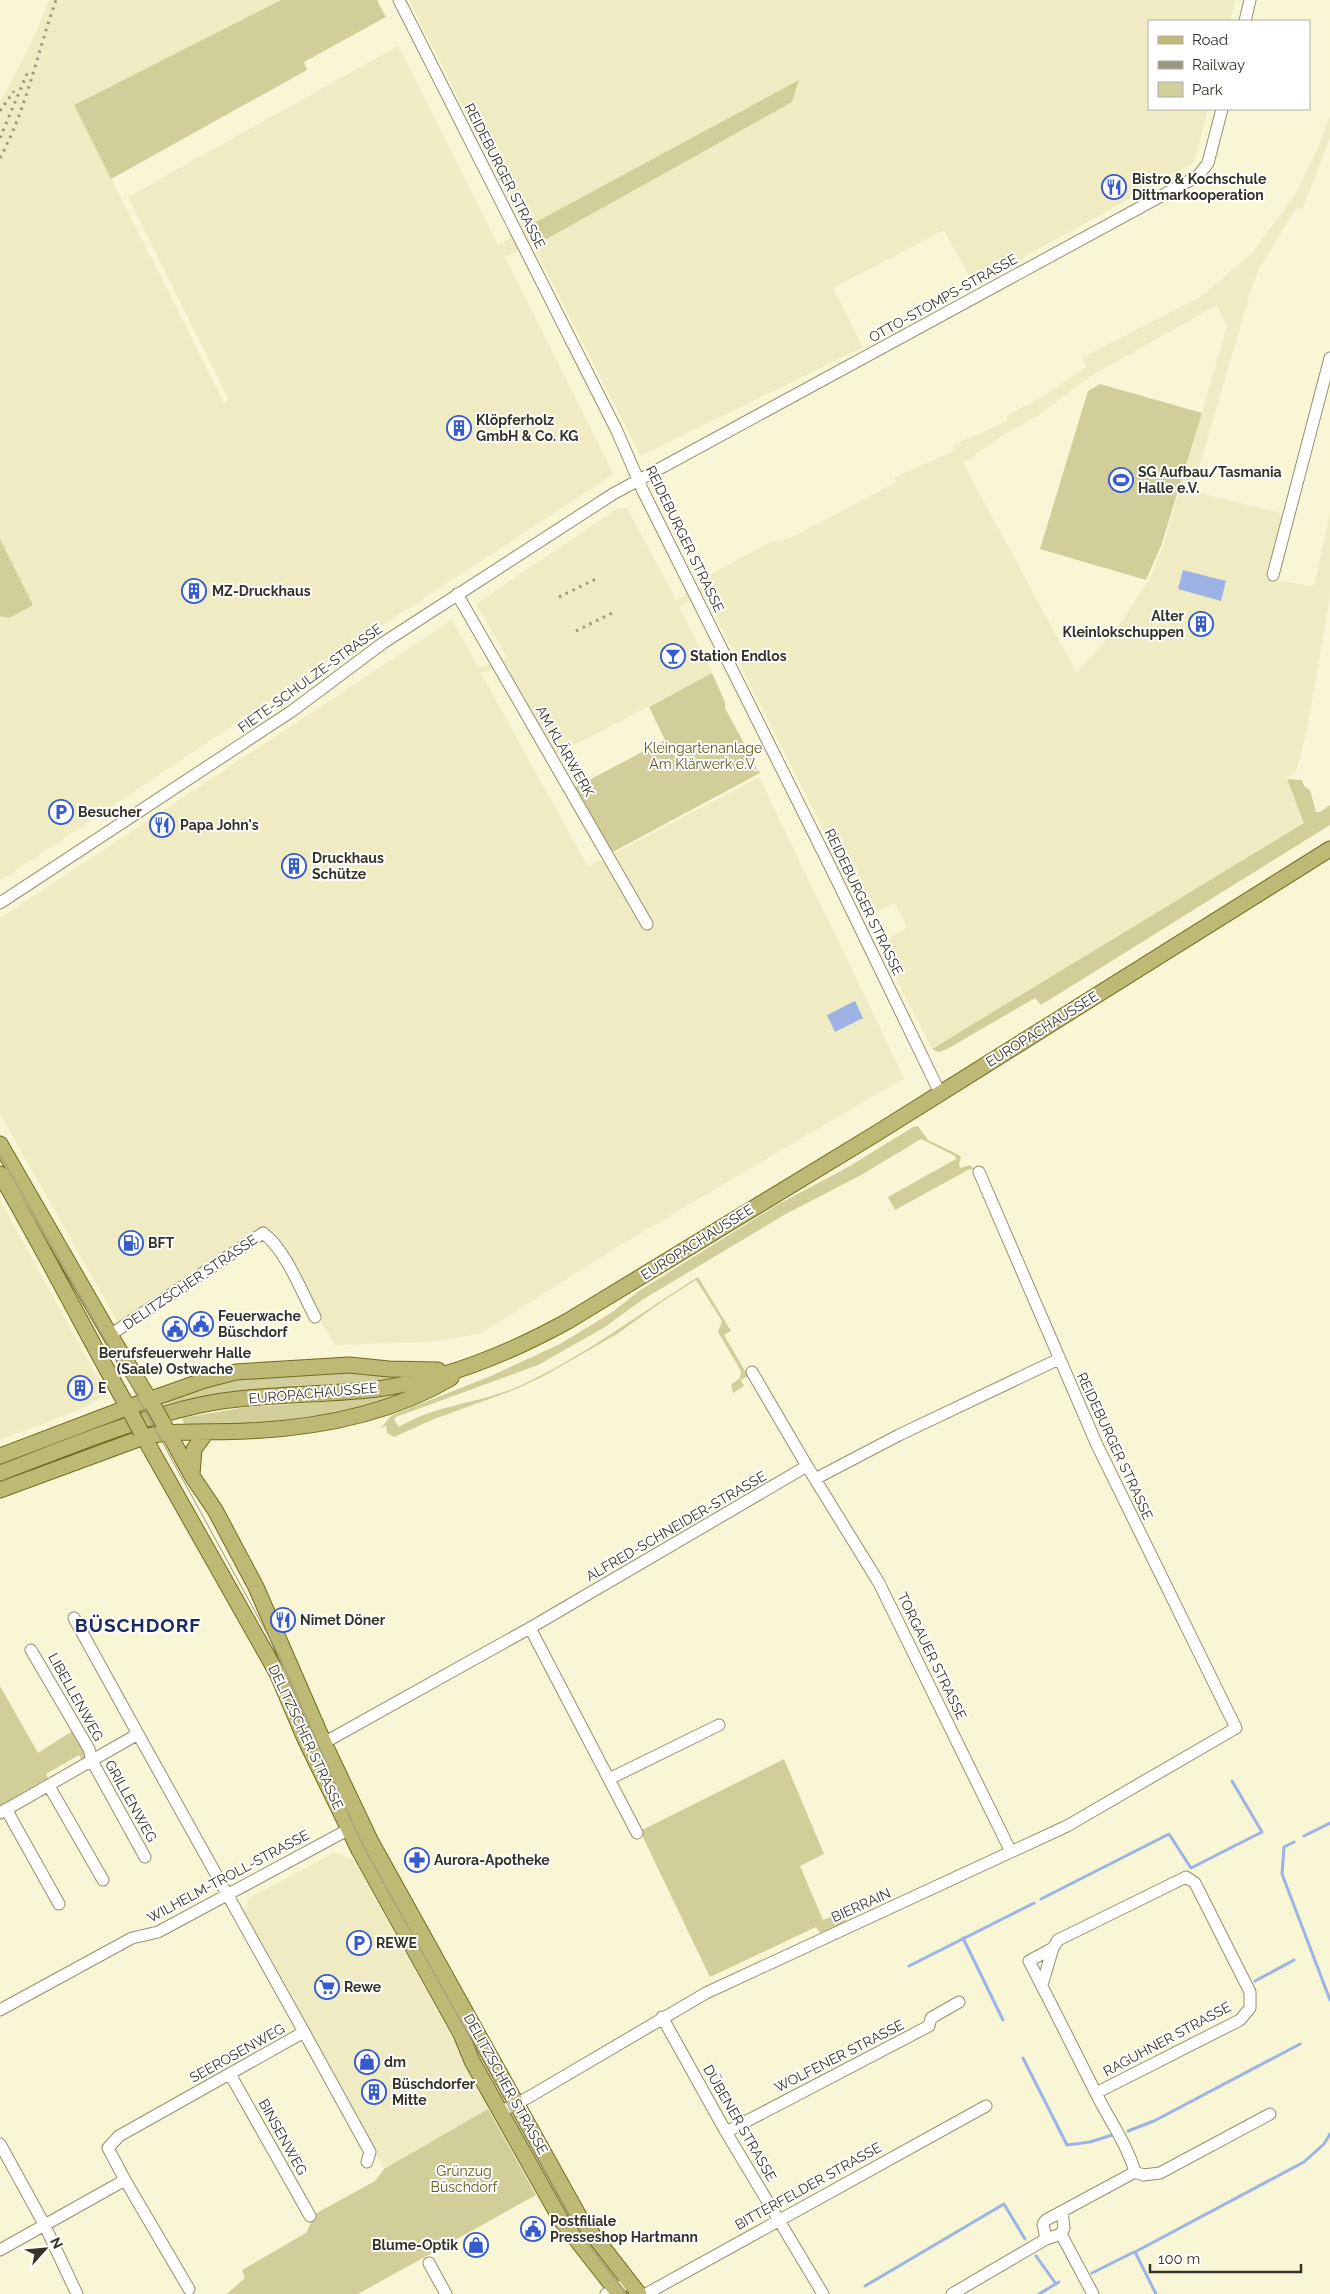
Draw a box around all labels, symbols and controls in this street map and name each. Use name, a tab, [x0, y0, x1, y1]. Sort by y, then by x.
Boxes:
legend	[1148, 20, 1310, 110]
text: Road	[1192, 31, 1228, 49]
text: Railway	[1192, 56, 1245, 74]
text: Park	[1192, 81, 1223, 99]
street label: REIDEBURGER STRASSE	[461, 101, 549, 251]
place label: Bistro & Kochschule Dittmarkooperation	[1132, 171, 1267, 203]
restaurant icon: Bistro & Kochschule Dittmarkooperation	[1101, 174, 1127, 200]
street label: OTTO-STOMPS-STRASSE	[866, 251, 1020, 345]
place label: Klöpferholz GmbH & Co. KG	[476, 412, 578, 444]
building icon: Klöpferholz GmbH & Co. KG	[446, 415, 472, 441]
street label: REIDEBURGER STRASSE	[643, 463, 727, 615]
place label: SG Aufbau/Tasmania Halle e.V.	[1138, 464, 1282, 496]
sports icon: SG Aufbau/Tasmania Halle e.V.	[1108, 467, 1134, 493]
building icon: MZ-Druckhaus	[181, 578, 207, 604]
place label: MZ-Druckhaus	[212, 583, 311, 599]
place label: Alter Kleinlokschuppen	[1063, 608, 1185, 640]
building icon: Alter Kleinlokschuppen	[1188, 611, 1214, 637]
street label: FIETE-SCHULZE-STRASSE	[235, 620, 385, 736]
bar icon: Station Endlos	[660, 643, 686, 669]
place label: Station Endlos	[690, 648, 787, 664]
street label: AM KLÄRWERK	[533, 702, 599, 799]
park label: Kleingartenanlage Am Klärwerk e.V.	[644, 740, 762, 772]
parking icon: Besucher	[48, 799, 74, 825]
place label: Besucher	[78, 804, 142, 820]
restaurant icon: Papa John's	[149, 812, 175, 838]
place label: Papa John's	[180, 817, 259, 833]
street label: REIDEBURGER STRASSE	[822, 826, 906, 978]
place label: Druckhaus Schütze	[312, 850, 384, 882]
building icon: Druckhaus Schütze	[281, 853, 307, 879]
street label: EUROPACHAUSSEE	[983, 988, 1101, 1070]
street label: EUROPACHAUSSEE	[638, 1201, 756, 1283]
fuel station icon: BFT	[118, 1230, 144, 1256]
street label: DELITZSCHER STRASSE	[120, 1231, 260, 1333]
place label: BFT	[148, 1235, 175, 1251]
place label: Feuerwache Büschdorf	[218, 1308, 301, 1340]
public building icon: Feuerwache Büschdorf	[188, 1311, 214, 1337]
public building icon: Berufsfeuerwehr Halle (Saale) Ostwache	[162, 1316, 188, 1342]
place label: Berufsfeuerwehr Halle (Saale) Ostwache	[99, 1345, 252, 1377]
street label: REIDEBURGER STRASSE	[1074, 1370, 1156, 1522]
building icon: E	[67, 1375, 93, 1401]
street label: EUROPACHAUSSEE	[248, 1379, 378, 1407]
place label: E	[98, 1380, 106, 1396]
street label: ALFRED-SCHNEIDER-STRASSE	[583, 1468, 769, 1584]
street label: TORGAUER STRASSE	[894, 1590, 970, 1722]
restaurant icon: Nimet Döner	[270, 1607, 296, 1633]
place label: Nimet Döner	[300, 1612, 386, 1628]
district label: BÜSCHDORF	[75, 1614, 201, 1636]
street label: LIBELLENWEG	[45, 1650, 107, 1744]
street label: DELITZSCHER STRASSE	[265, 1662, 347, 1812]
street label: GRILLENWEG	[102, 1757, 160, 1845]
street label: WILHELM-TROLL-STRASSE	[144, 1826, 312, 1926]
pharmacy icon: Aurora-Apotheke	[404, 1847, 430, 1873]
place label: Aurora-Apotheke	[434, 1852, 550, 1868]
street label: BIERRAIN	[829, 1885, 893, 1925]
parking icon: REWE	[346, 1930, 372, 1956]
place label: REWE	[376, 1935, 417, 1951]
supermarket icon: Rewe	[314, 1974, 340, 2000]
place label: Rewe	[344, 1979, 382, 1995]
street label: RAGUHNER STRASSE	[1100, 1999, 1234, 2079]
street label: DELITZSCHER STRASSE	[461, 2011, 551, 2157]
street label: WOLFENER STRASSE	[772, 2016, 906, 2096]
street label: SEEROSENWEG	[187, 2020, 287, 2086]
shop icon: dm	[354, 2049, 380, 2075]
place label: dm	[384, 2054, 406, 2070]
street label: DÜBENER STRASSE	[700, 2061, 782, 2184]
place label: Büschdorfer Mitte	[392, 2076, 476, 2108]
building icon: Büschdorfer Mitte	[361, 2079, 387, 2105]
street label: BINSENWEG	[256, 2096, 310, 2178]
street label: BITTERFELDER STRASSE	[732, 2139, 884, 2233]
park label: Grünzug Büschdorf	[431, 2163, 499, 2195]
place label: Postfiliale Presseshop Hartmann	[550, 2213, 698, 2245]
public building icon: Postfiliale Presseshop Hartmann	[520, 2216, 546, 2242]
north arrow	[20, 2224, 70, 2274]
shop icon: Blume-Optik	[463, 2232, 489, 2258]
text: N	[47, 2235, 66, 2251]
place label: Blume-Optik	[372, 2237, 458, 2253]
scale bar	[1150, 2242, 1301, 2274]
text: 100 m	[1158, 2250, 1200, 2268]

